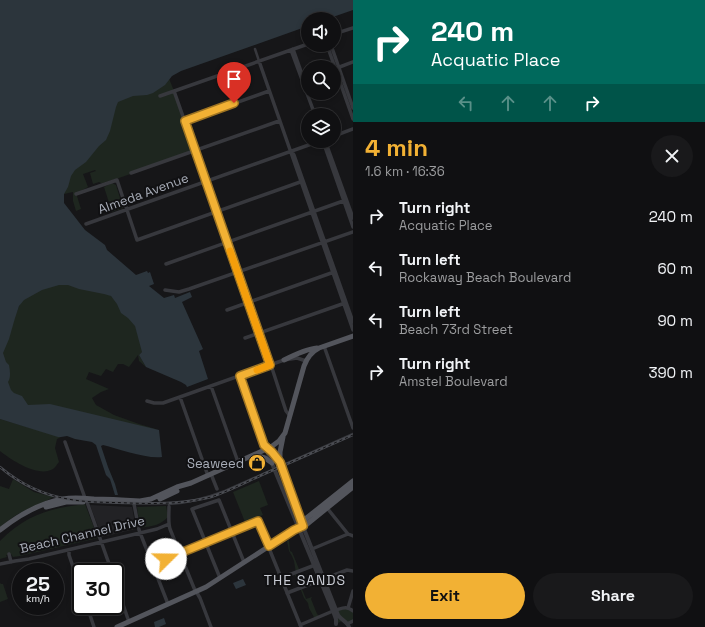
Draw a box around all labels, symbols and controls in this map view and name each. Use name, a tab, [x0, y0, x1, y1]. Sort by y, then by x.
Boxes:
map controls	[301, 12, 341, 148]
button: sound	[301, 12, 341, 52]
text: 240 m	[431, 13, 514, 49]
icon: right	[365, 16, 417, 68]
text: Acquatic Place	[431, 48, 560, 71]
button: search	[301, 60, 341, 100]
pin	[217, 62, 251, 103]
icon: arrive	[223, 68, 245, 90]
icon: left	[455, 92, 477, 114]
icon: ahead	[497, 92, 519, 114]
icon: ahead	[539, 92, 561, 114]
icon: right	[581, 92, 603, 114]
button: layers	[301, 108, 341, 148]
text: 4 min	[365, 132, 428, 163]
button: close	[651, 135, 693, 177]
text: 1.6 km · 16:36	[365, 163, 445, 180]
street label: Almeda Avenue	[96, 169, 191, 218]
text: Turn right	[399, 198, 470, 217]
icon: right	[365, 205, 387, 227]
text: 240 m	[649, 207, 693, 226]
text: Acquatic Place	[399, 217, 492, 234]
text: Turn left	[399, 250, 461, 269]
icon: left	[365, 257, 387, 279]
text: 60 m	[657, 259, 693, 278]
text: Rockaway Beach Boulevard	[399, 269, 571, 286]
text: Turn left	[399, 302, 461, 321]
icon: left	[365, 309, 387, 331]
text: 90 m	[657, 311, 693, 330]
text: Beach 73rd Street	[399, 321, 513, 338]
text: Turn right	[399, 354, 470, 373]
icon: right	[365, 361, 387, 383]
text: 390 m	[648, 363, 693, 382]
text: Amstel Boulevard	[399, 373, 508, 390]
shop icon: Seaweed	[247, 453, 267, 473]
place label: Seaweed	[187, 455, 244, 472]
street label: Beach Channel Drive	[18, 512, 146, 557]
position arrow	[145, 538, 187, 580]
speed limit sign: 30	[72, 563, 124, 615]
text: 25	[26, 571, 50, 597]
district label: THE SANDS	[264, 571, 346, 589]
button: Exit	[365, 573, 525, 619]
button: Share	[533, 573, 693, 619]
text: km/h	[26, 592, 50, 605]

